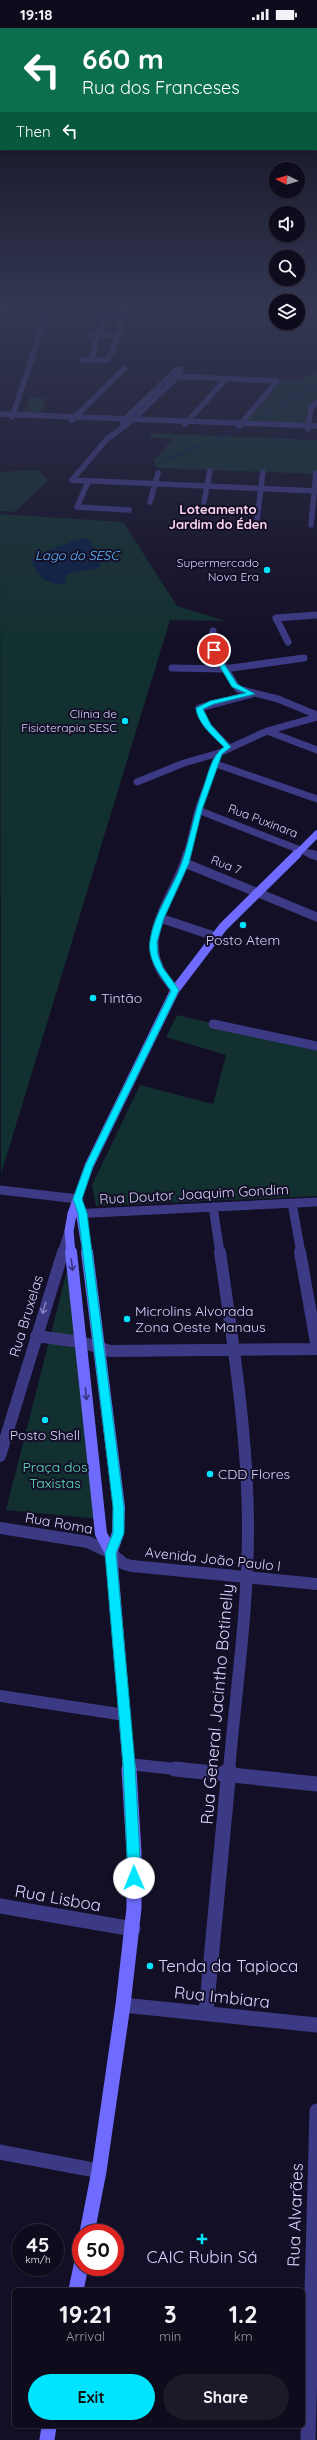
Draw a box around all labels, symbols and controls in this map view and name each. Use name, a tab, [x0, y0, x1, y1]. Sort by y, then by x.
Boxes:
text: 19:18	[20, 5, 53, 24]
text: 660 m	[82, 41, 164, 76]
icon: left	[16, 44, 68, 96]
text: Rua dos Franceses	[82, 76, 240, 99]
icon: left	[59, 120, 81, 142]
text: Then	[16, 122, 51, 141]
north arrow	[269, 162, 305, 198]
map controls	[269, 162, 305, 330]
button: sound	[269, 206, 305, 242]
button: search	[269, 250, 305, 286]
button: layers	[269, 294, 305, 330]
district label: Loteamento Jardim do Éden	[169, 501, 267, 532]
water label: Lago do SESC	[35, 547, 121, 563]
place label: Supermercado Nova Era	[177, 555, 259, 584]
marker: Supermercado Nova Era	[262, 565, 272, 575]
pin	[197, 633, 231, 667]
icon: arrive	[203, 639, 225, 661]
place label: Clínia de Fisioterapia SESC	[21, 706, 117, 735]
marker: Clínia de Fisioterapia SESC	[120, 716, 130, 726]
street label: Rua Puxinara	[226, 800, 300, 841]
street label: Rua 7	[209, 852, 244, 877]
marker: Posto Atem	[238, 920, 248, 930]
place label: Posto Atem	[206, 931, 280, 949]
place label: Tintão	[101, 989, 142, 1007]
marker: Tintão	[88, 993, 98, 1003]
street label: Rua Doutor Joaquim Gondim	[99, 1180, 289, 1208]
one-way arrow	[68, 1258, 76, 1271]
street label: Rua Bruxelas	[5, 1273, 47, 1359]
one-way arrow	[40, 1302, 47, 1315]
place label: Microlins Alvorada Zona Oeste Manaus	[135, 1302, 266, 1336]
marker: Microlins Alvorada Zona Oeste Manaus	[122, 1314, 132, 1324]
one-way arrow	[82, 1387, 90, 1400]
marker: Posto Shell	[40, 1415, 50, 1425]
place label: Posto Shell	[10, 1426, 80, 1444]
park label: Praça dos Taxistas	[22, 1458, 88, 1492]
place label: CDD Flores	[218, 1465, 290, 1483]
marker: CDD Flores	[205, 1469, 215, 1479]
street label: Rua Roma	[24, 1508, 94, 1538]
street label: Avenida João Paulo I	[144, 1543, 282, 1575]
street label: Rua General Jacintho Botinelly	[196, 1583, 238, 1825]
position arrow	[113, 1857, 155, 1899]
street label: Rua Lisboa	[13, 1880, 103, 1915]
place label: Tenda da Tapioca	[158, 1955, 298, 1976]
marker: Tenda da Tapioca	[145, 1961, 155, 1971]
street label: Rua Imbiara	[173, 1981, 271, 2012]
street label: Rua Alvarães	[282, 2163, 307, 2267]
speed limit sign: 50	[72, 2224, 124, 2276]
text: 45	[26, 2232, 50, 2257]
marker: CAIC Rubin Sá	[196, 2233, 208, 2245]
place label: CAIC Rubin Sá	[146, 2246, 258, 2267]
text: km/h	[25, 2253, 51, 2266]
text: 19:21	[59, 2299, 112, 2329]
text: 3	[164, 2299, 177, 2329]
text: 1.2	[229, 2299, 258, 2329]
text: Arrival	[66, 2328, 105, 2344]
text: min	[159, 2328, 181, 2344]
text: km	[234, 2328, 253, 2344]
button: Exit	[28, 2374, 155, 2420]
button: Share	[163, 2374, 289, 2420]

